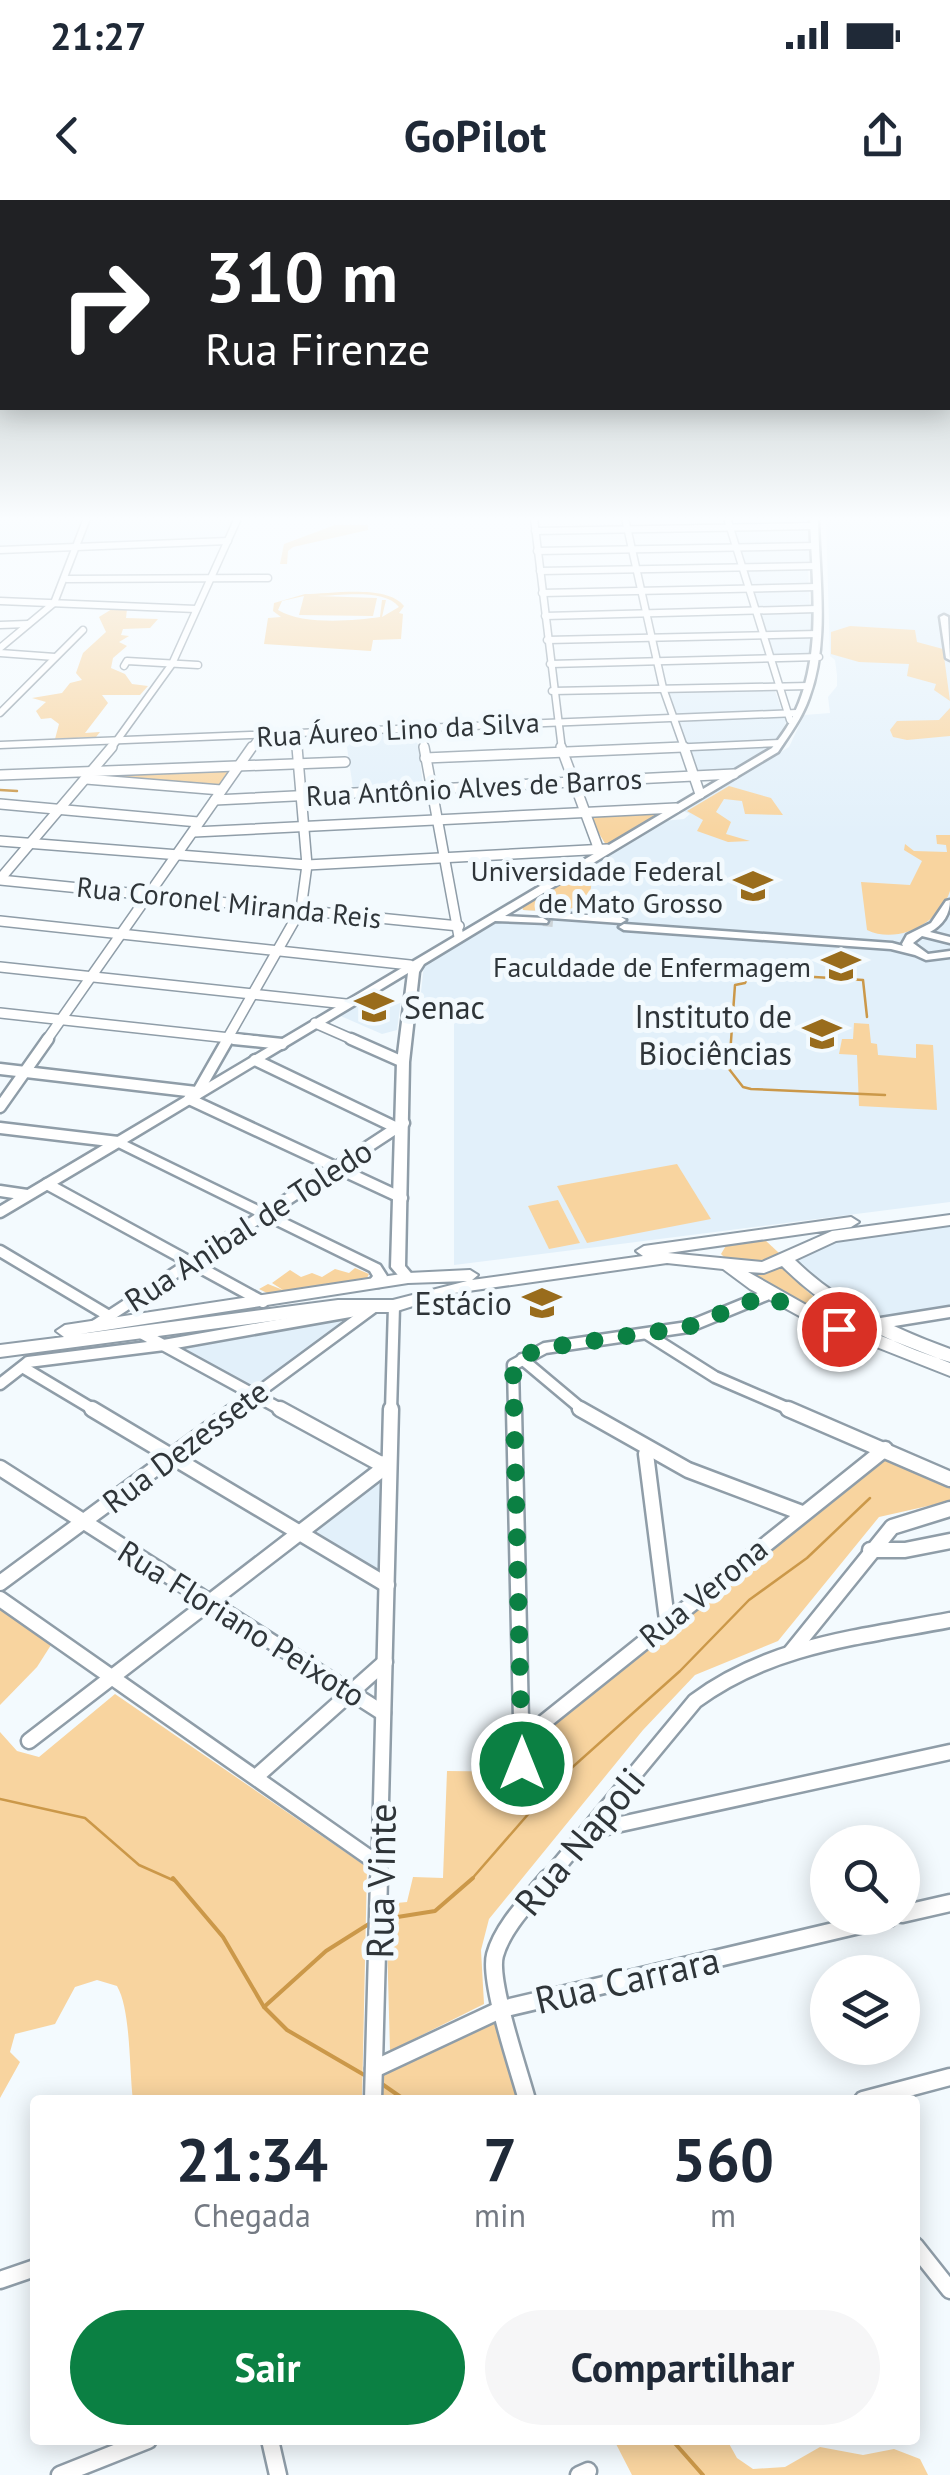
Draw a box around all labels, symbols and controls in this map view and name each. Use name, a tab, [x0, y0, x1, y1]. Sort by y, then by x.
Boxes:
text: 21:27	[50, 11, 146, 60]
text: GoPilot	[404, 106, 546, 164]
icon: back	[40, 108, 95, 163]
icon: share	[855, 108, 910, 163]
text: 310 m	[205, 231, 398, 321]
icon: right	[40, 240, 170, 370]
text: Rua Firenze	[205, 319, 430, 377]
street label: Rua Áureo Lino da Silva	[255, 703, 541, 755]
street label: Rua Antônio Alves de Barros	[305, 760, 643, 814]
place label: Universidade Federal de Mato Grosso	[470, 852, 723, 921]
school or university icon: Universidade Federal de Mato Grosso	[732, 865, 774, 907]
street label: Rua Coronel Miranda Reis	[75, 868, 383, 936]
school or university icon: Faculdade de Enfermagem	[820, 945, 862, 987]
place label: Faculdade de Enfermagem	[493, 948, 811, 985]
school or university icon: Senac	[353, 986, 395, 1028]
place label: Senac	[404, 986, 485, 1028]
place label: Instituto de Biociências	[635, 995, 792, 1074]
school or university icon: Instituto de Biociências	[801, 1013, 843, 1055]
street label: Rua Anibal de Toledo	[116, 1129, 380, 1321]
place label: Estácio	[414, 1282, 512, 1324]
school or university icon: Estácio	[521, 1282, 563, 1324]
pin	[797, 1287, 882, 1372]
icon: arrive	[812, 1302, 867, 1357]
street label: Rua Dezessete	[94, 1370, 276, 1522]
street label: Rua Verona	[630, 1527, 776, 1657]
street label: Rua Floriano Peixoto	[110, 1530, 374, 1716]
position arrow	[470, 1712, 574, 1816]
street label: Rua Napoli	[503, 1757, 655, 1925]
street label: Rua Vinte	[354, 1803, 406, 1959]
map controls	[810, 1825, 920, 2065]
button: search	[810, 1825, 920, 1935]
street label: Rua Carrara	[530, 1934, 724, 2024]
button: layers	[810, 1955, 920, 2065]
text: 21:34	[176, 2120, 328, 2198]
text: 7	[483, 2120, 517, 2198]
text: 560	[672, 2120, 774, 2198]
text: Chegada	[193, 2194, 311, 2236]
text: min	[474, 2194, 526, 2236]
text: m	[710, 2194, 736, 2236]
button: Sair	[70, 2310, 465, 2425]
button: Compartilhar	[485, 2310, 880, 2425]

